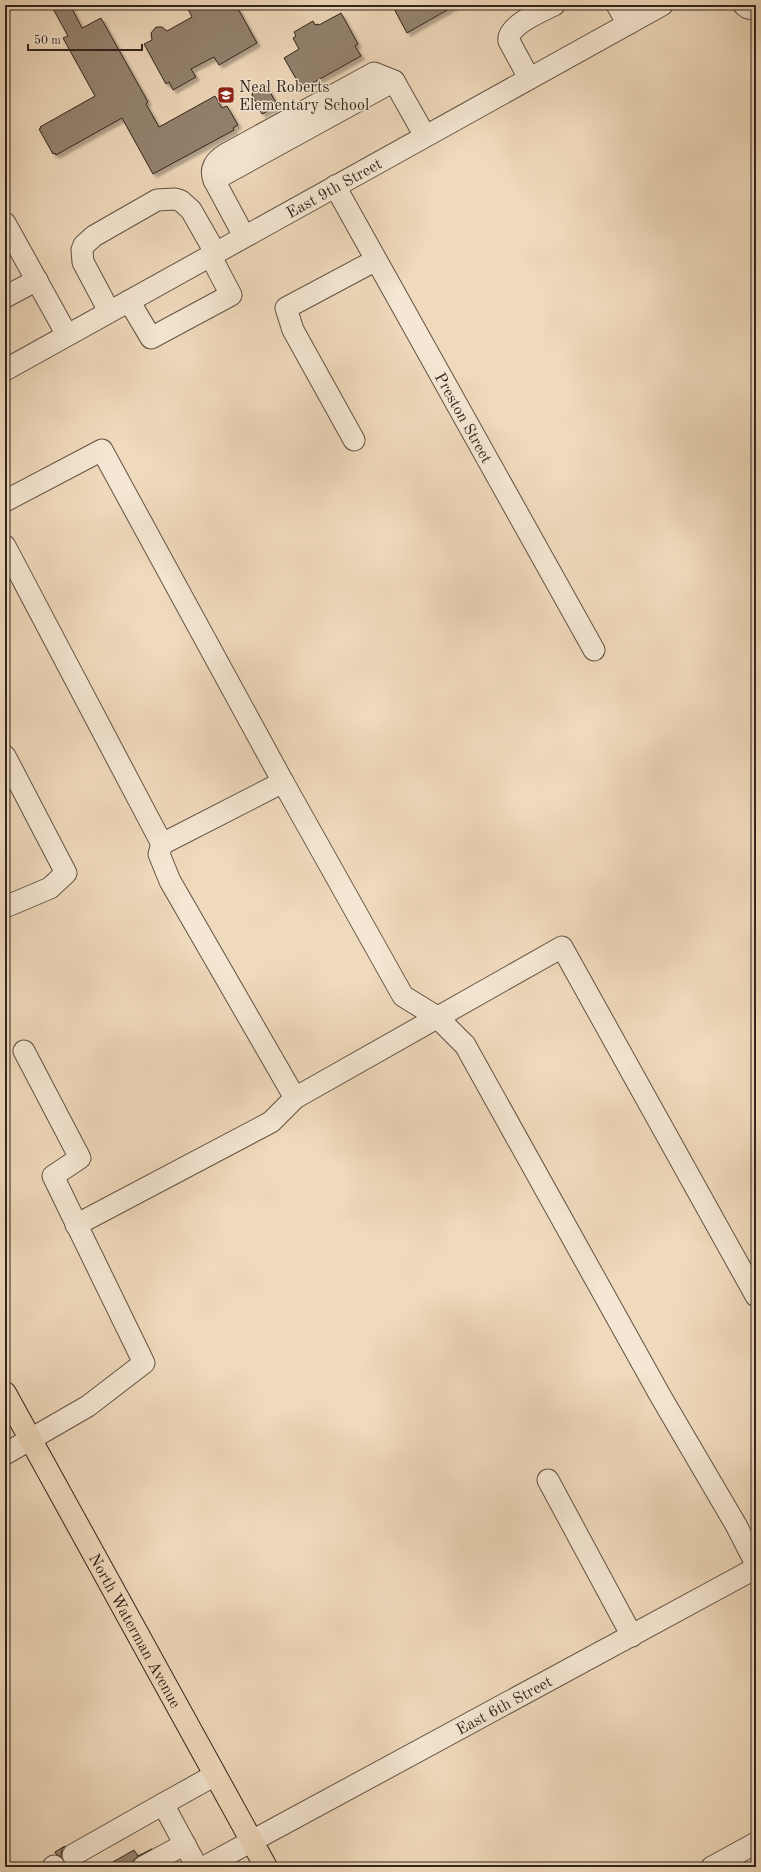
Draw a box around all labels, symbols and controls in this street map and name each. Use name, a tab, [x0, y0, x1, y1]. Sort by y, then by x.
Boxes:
scale bar	[28, 26, 142, 52]
text: 50 m	[34, 34, 61, 47]
place label: Neal Roberts Elementary School	[239, 80, 369, 114]
school or university icon: Neal Roberts Elementary School	[216, 85, 236, 105]
street label: East 9th Street	[284, 156, 385, 222]
street label: Preston Street	[431, 370, 494, 467]
street label: North Waterman Avenue	[85, 1551, 183, 1711]
street label: East 6th Street	[454, 1674, 556, 1739]

